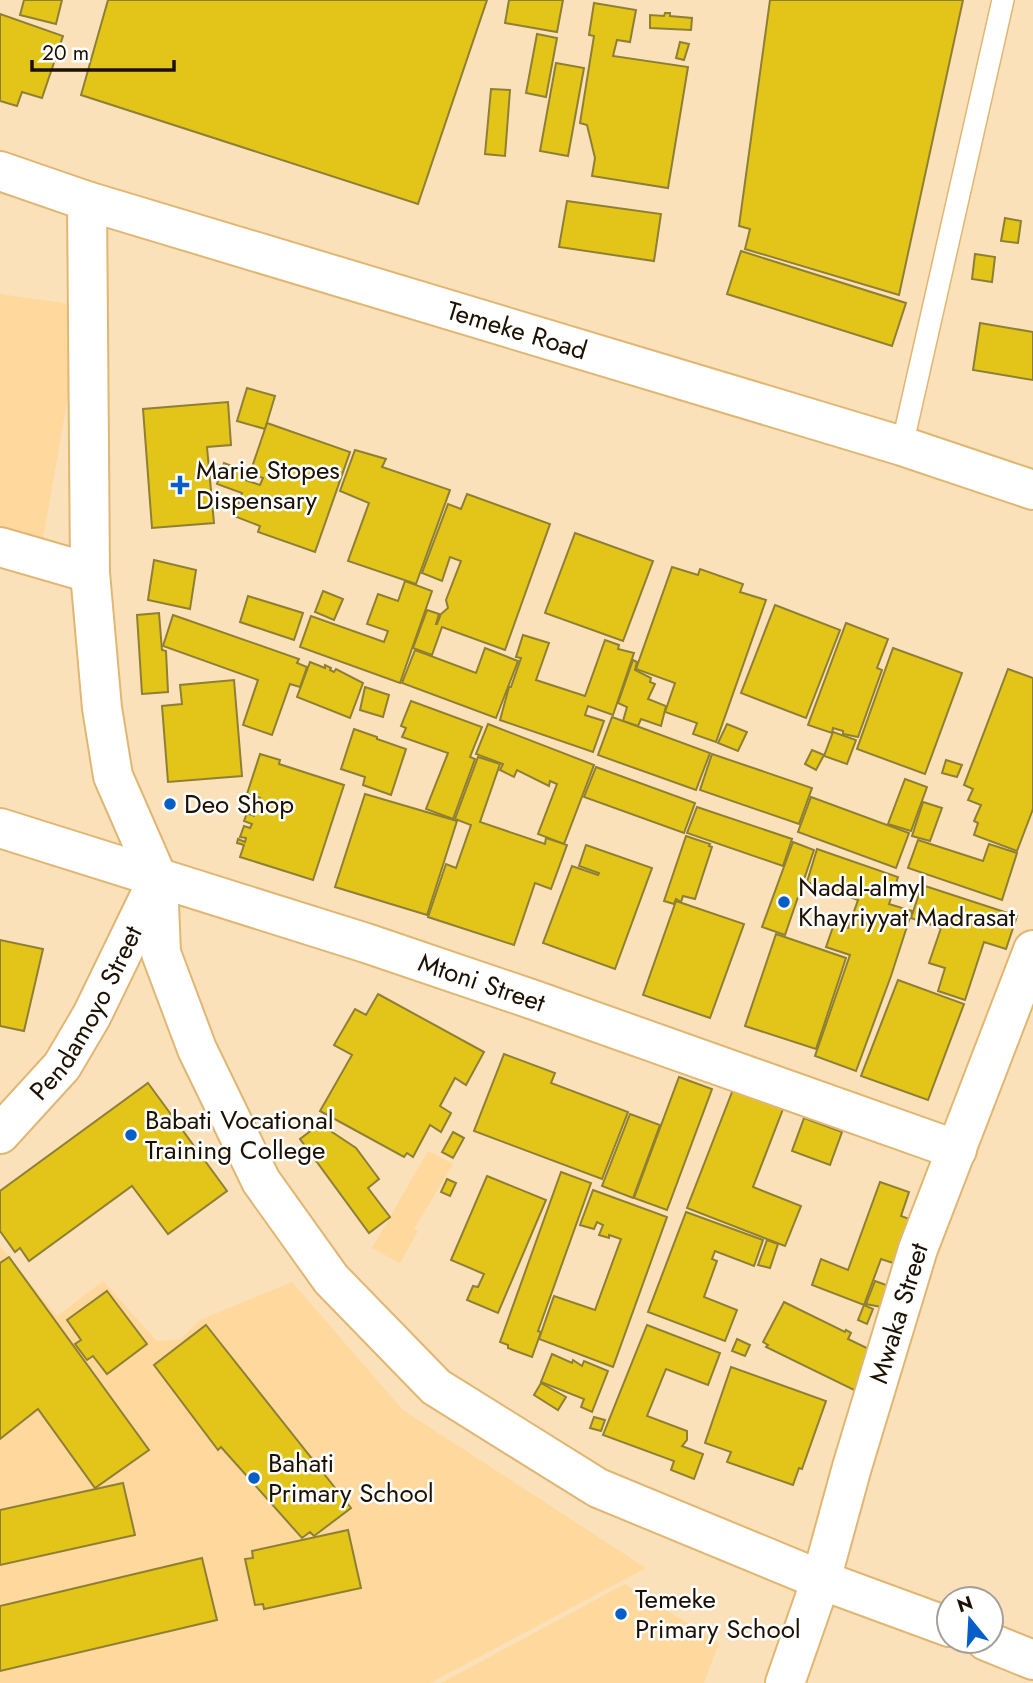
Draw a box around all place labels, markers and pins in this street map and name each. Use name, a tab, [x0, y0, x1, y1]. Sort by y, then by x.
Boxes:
place label: Marie Stopes Dispensary	[196, 451, 340, 519]
marker: Marie Stopes Dispensary	[170, 475, 190, 495]
place label: Deo Shop	[184, 785, 294, 823]
marker: Deo Shop	[162, 796, 178, 812]
place label: Nadal-almyl Khayriyyat Madrasat	[798, 868, 1016, 936]
marker: Nadal-almyl Khayriyyat Madrasat	[776, 894, 792, 910]
place label: Babati Vocational Training College	[145, 1101, 334, 1169]
marker: Babati Vocational Training College	[123, 1127, 139, 1143]
place label: Bahati Primary School	[268, 1444, 434, 1512]
marker: Bahati Primary School	[246, 1470, 262, 1486]
place label: Temeke Primary School	[635, 1580, 801, 1648]
marker: Temeke Primary School	[613, 1606, 629, 1622]

